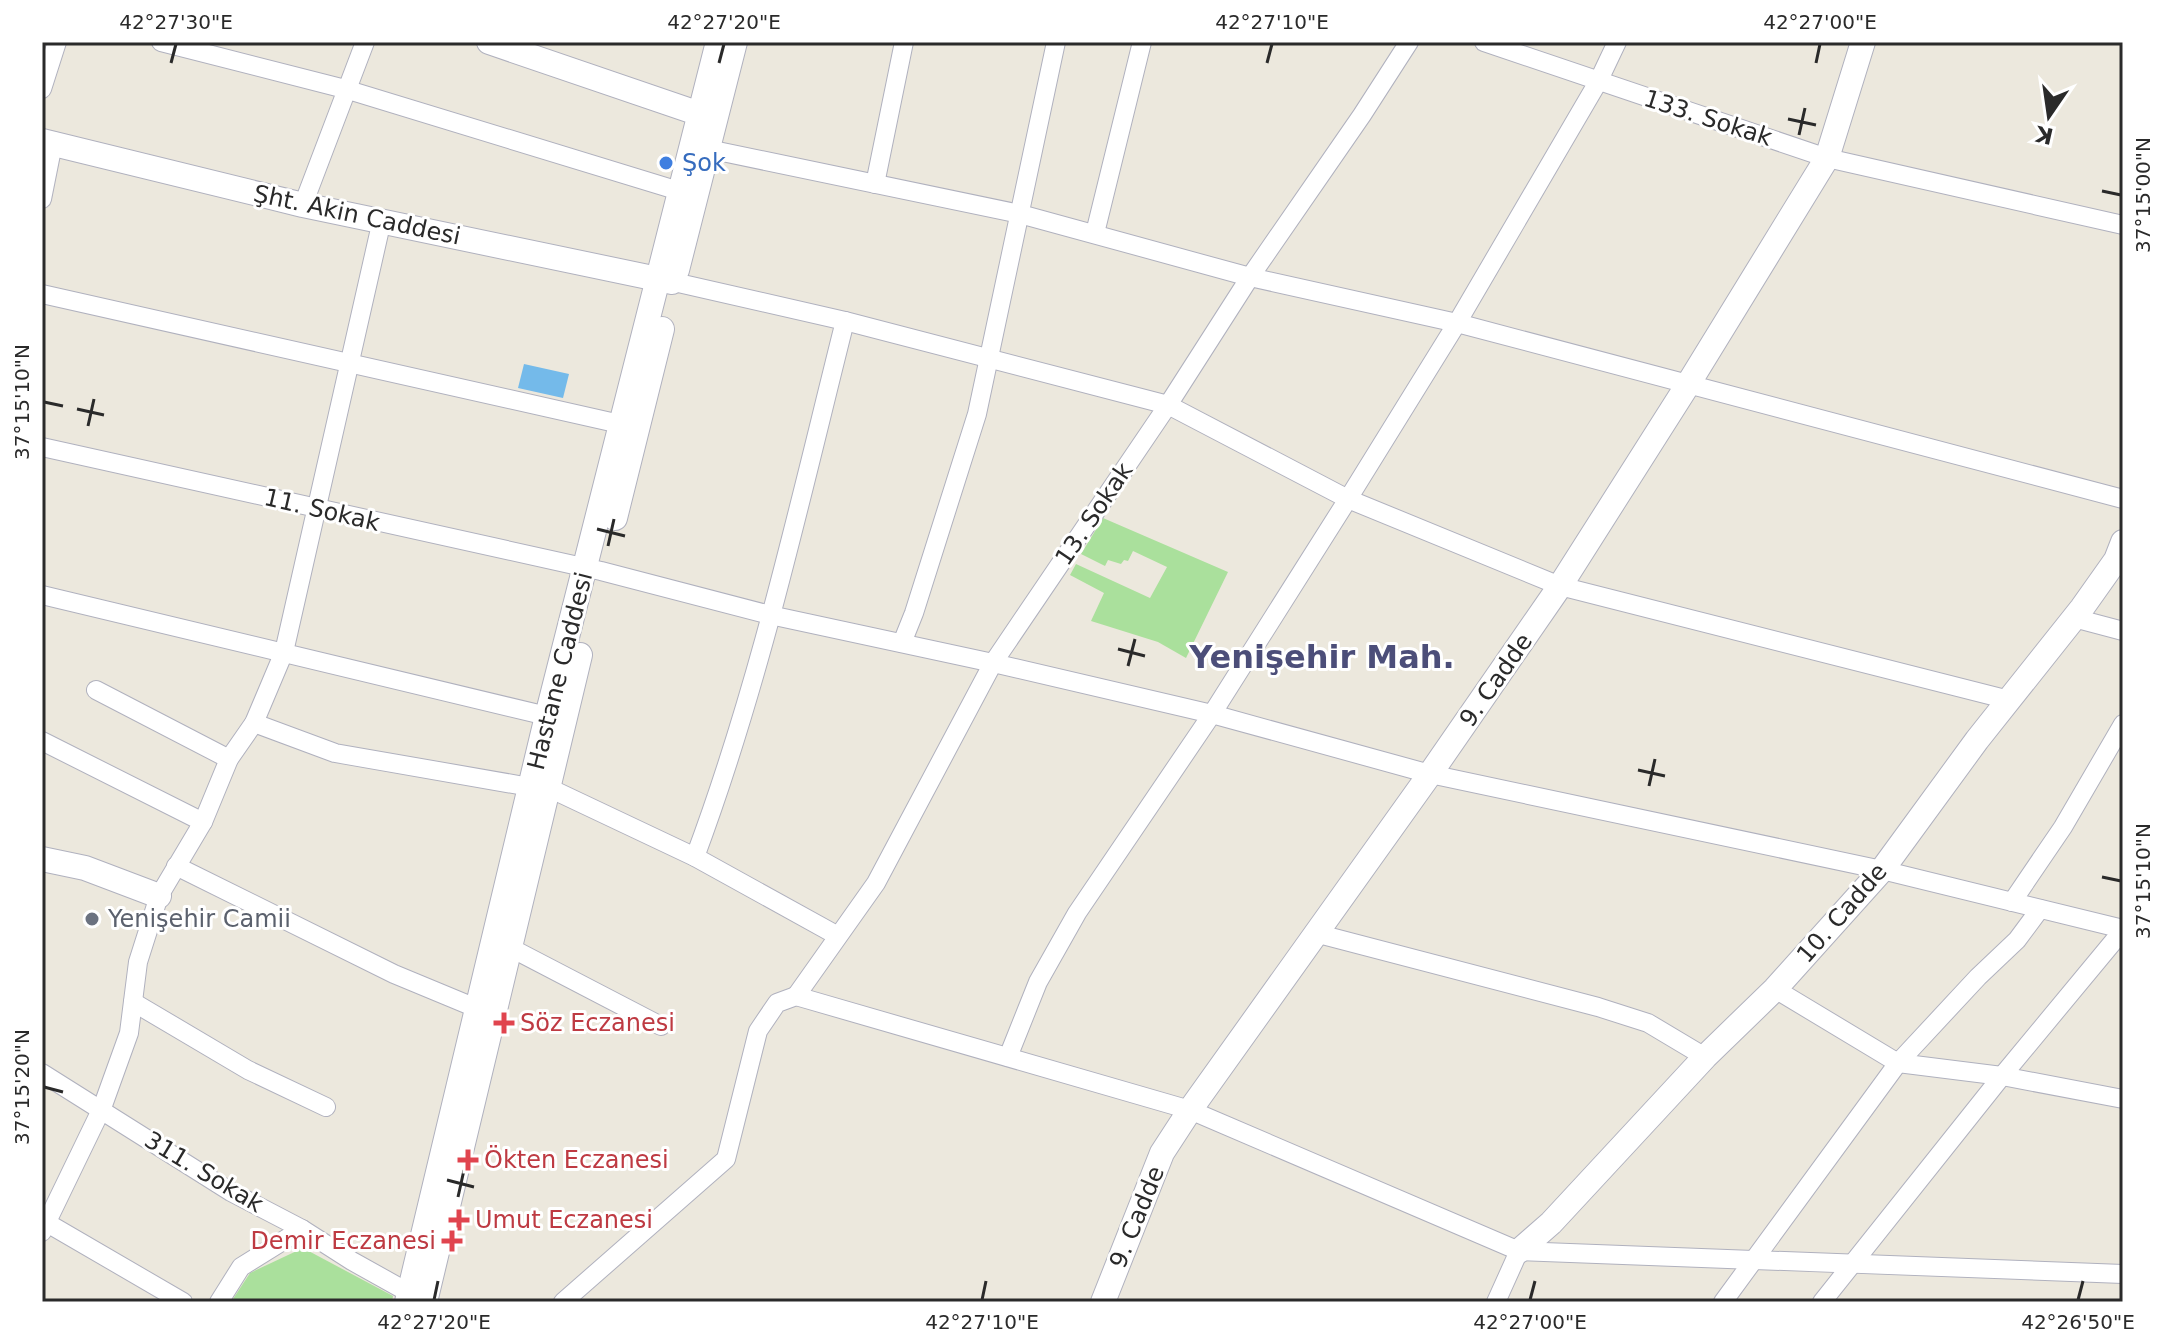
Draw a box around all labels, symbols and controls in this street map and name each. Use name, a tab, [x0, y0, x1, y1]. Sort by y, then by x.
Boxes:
text: 42°27'30"E	[119, 10, 233, 34]
text: 42°27'20"E	[667, 10, 781, 34]
text: 42°27'10"E	[1215, 10, 1329, 34]
text: 42°27'00"E	[1763, 10, 1877, 34]
north arrow	[2009, 76, 2089, 156]
street label: 133. Sokak	[1640, 84, 1776, 152]
text: K	[2033, 121, 2056, 149]
text: 37°15'00"N	[2131, 137, 2155, 253]
place label: Şok	[682, 149, 726, 177]
marker: Şok	[657, 154, 675, 172]
street label: Şht. Akin Caddesi	[251, 179, 463, 251]
text: 37°15'10"N	[10, 344, 34, 460]
street label: 13. Sokak	[1049, 457, 1139, 571]
street label: 11. Sokak	[261, 483, 383, 537]
street label: Hastane Caddesi	[522, 569, 598, 773]
street label: 9. Cadde	[1454, 628, 1538, 732]
district label: Yenişehir Mah.	[1188, 638, 1455, 676]
text: 37°15'10"N	[2131, 823, 2155, 939]
street label: 10. Cadde	[1791, 858, 1893, 968]
place label: Yenişehir Camii	[107, 905, 291, 933]
marker: Yenişehir Camii	[83, 910, 101, 928]
place label: Söz Eczanesi	[520, 1009, 675, 1037]
marker: Söz Eczanesi	[495, 1014, 513, 1032]
text: 37°15'20"N	[10, 1029, 34, 1145]
street label: 311. Sokak	[140, 1126, 268, 1218]
place label: Ökten Eczanesi	[484, 1145, 669, 1174]
marker: Ökten Eczanesi	[459, 1151, 477, 1169]
street label: 9. Cadde	[1104, 1162, 1170, 1272]
place label: Umut Eczanesi	[475, 1206, 653, 1234]
marker: Umut Eczanesi	[450, 1211, 468, 1229]
place label: Demir Eczanesi	[250, 1227, 436, 1255]
marker: Demir Eczanesi	[443, 1232, 461, 1250]
text: 42°27'20"E	[377, 1310, 491, 1334]
text: 42°27'10"E	[925, 1310, 1039, 1334]
text: 42°27'00"E	[1473, 1310, 1587, 1334]
text: 42°26'50"E	[2021, 1310, 2135, 1334]

